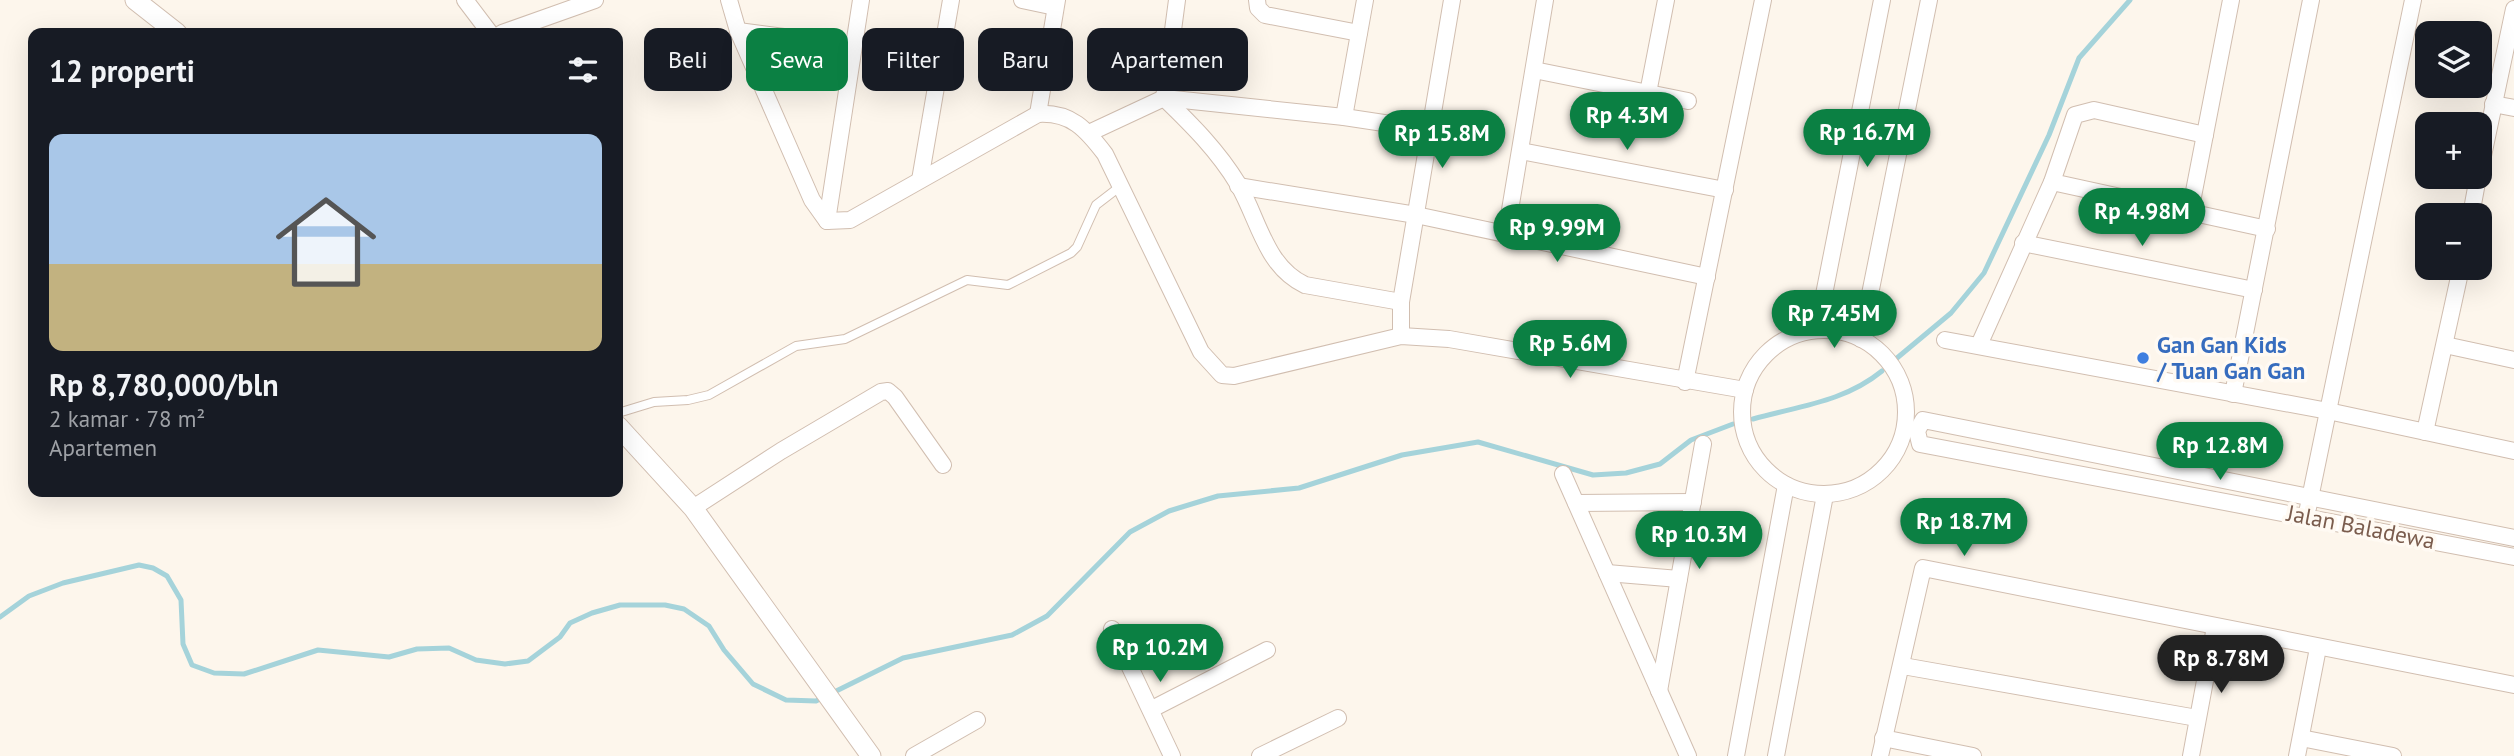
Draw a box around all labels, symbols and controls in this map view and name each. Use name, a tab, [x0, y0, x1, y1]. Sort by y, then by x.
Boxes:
map controls	[2415, 21, 2492, 280]
button: layers	[2415, 21, 2492, 98]
chip: Beli	[644, 28, 732, 91]
chip: Sewa	[746, 28, 848, 91]
chip: Filter	[862, 28, 964, 91]
chip: Baru	[978, 28, 1073, 91]
chip: Apartemen	[1087, 28, 1248, 91]
text: 12 properti	[49, 51, 195, 90]
icon: filters	[564, 51, 602, 89]
pin: Rp 4.3M	[1562, 92, 1692, 152]
text: Rp 4.3M	[1586, 100, 1668, 129]
pin: Rp 15.8M	[1370, 110, 1514, 170]
pin: Rp 16.7M	[1795, 110, 1939, 169]
button: +	[2415, 112, 2492, 189]
text: Rp 16.7M	[1819, 117, 1915, 146]
text: Rp 15.8M	[1394, 118, 1490, 147]
icon: home	[263, 179, 389, 305]
pin: Rp 4.98M	[2070, 188, 2214, 248]
text: Rp 4.98M	[2094, 196, 2190, 225]
button: −	[2415, 203, 2492, 280]
pin: Rp 9.99M	[1485, 204, 1629, 264]
text: Rp 9.99M	[1509, 212, 1605, 241]
pin: Rp 7.45M	[1762, 290, 1906, 350]
text: Rp 7.45M	[1788, 298, 1880, 327]
pin: Rp 5.6M	[1505, 320, 1635, 380]
text: Rp 5.6M	[1529, 328, 1611, 357]
place label: Gan Gan Kids / Tuan Gan Gan	[2156, 330, 2305, 385]
marker: Gan Gan Kids / Tuan Gan Gan	[2135, 350, 2151, 366]
text: Rp 8,780,000/bln	[49, 365, 279, 404]
text: 2 kamar · 78 m²	[49, 404, 205, 433]
pin: Rp 12.8M	[2148, 422, 2292, 482]
text: Rp 12.8M	[2172, 430, 2268, 459]
text: Apartemen	[49, 433, 157, 462]
pin: Rp 18.7M	[1892, 498, 2036, 558]
street label: Jalan Baladewa	[2284, 498, 2437, 555]
text: Rp 18.7M	[1916, 506, 2012, 535]
pin: Rp 10.3M	[1627, 512, 1771, 571]
text: Rp 10.3M	[1651, 519, 1747, 548]
pin: Rp 10.2M	[1088, 624, 1232, 684]
text: Rp 10.2M	[1112, 632, 1208, 661]
pin: Rp 8.78M	[2149, 636, 2293, 695]
text: Rp 8.78M	[2173, 643, 2269, 672]

